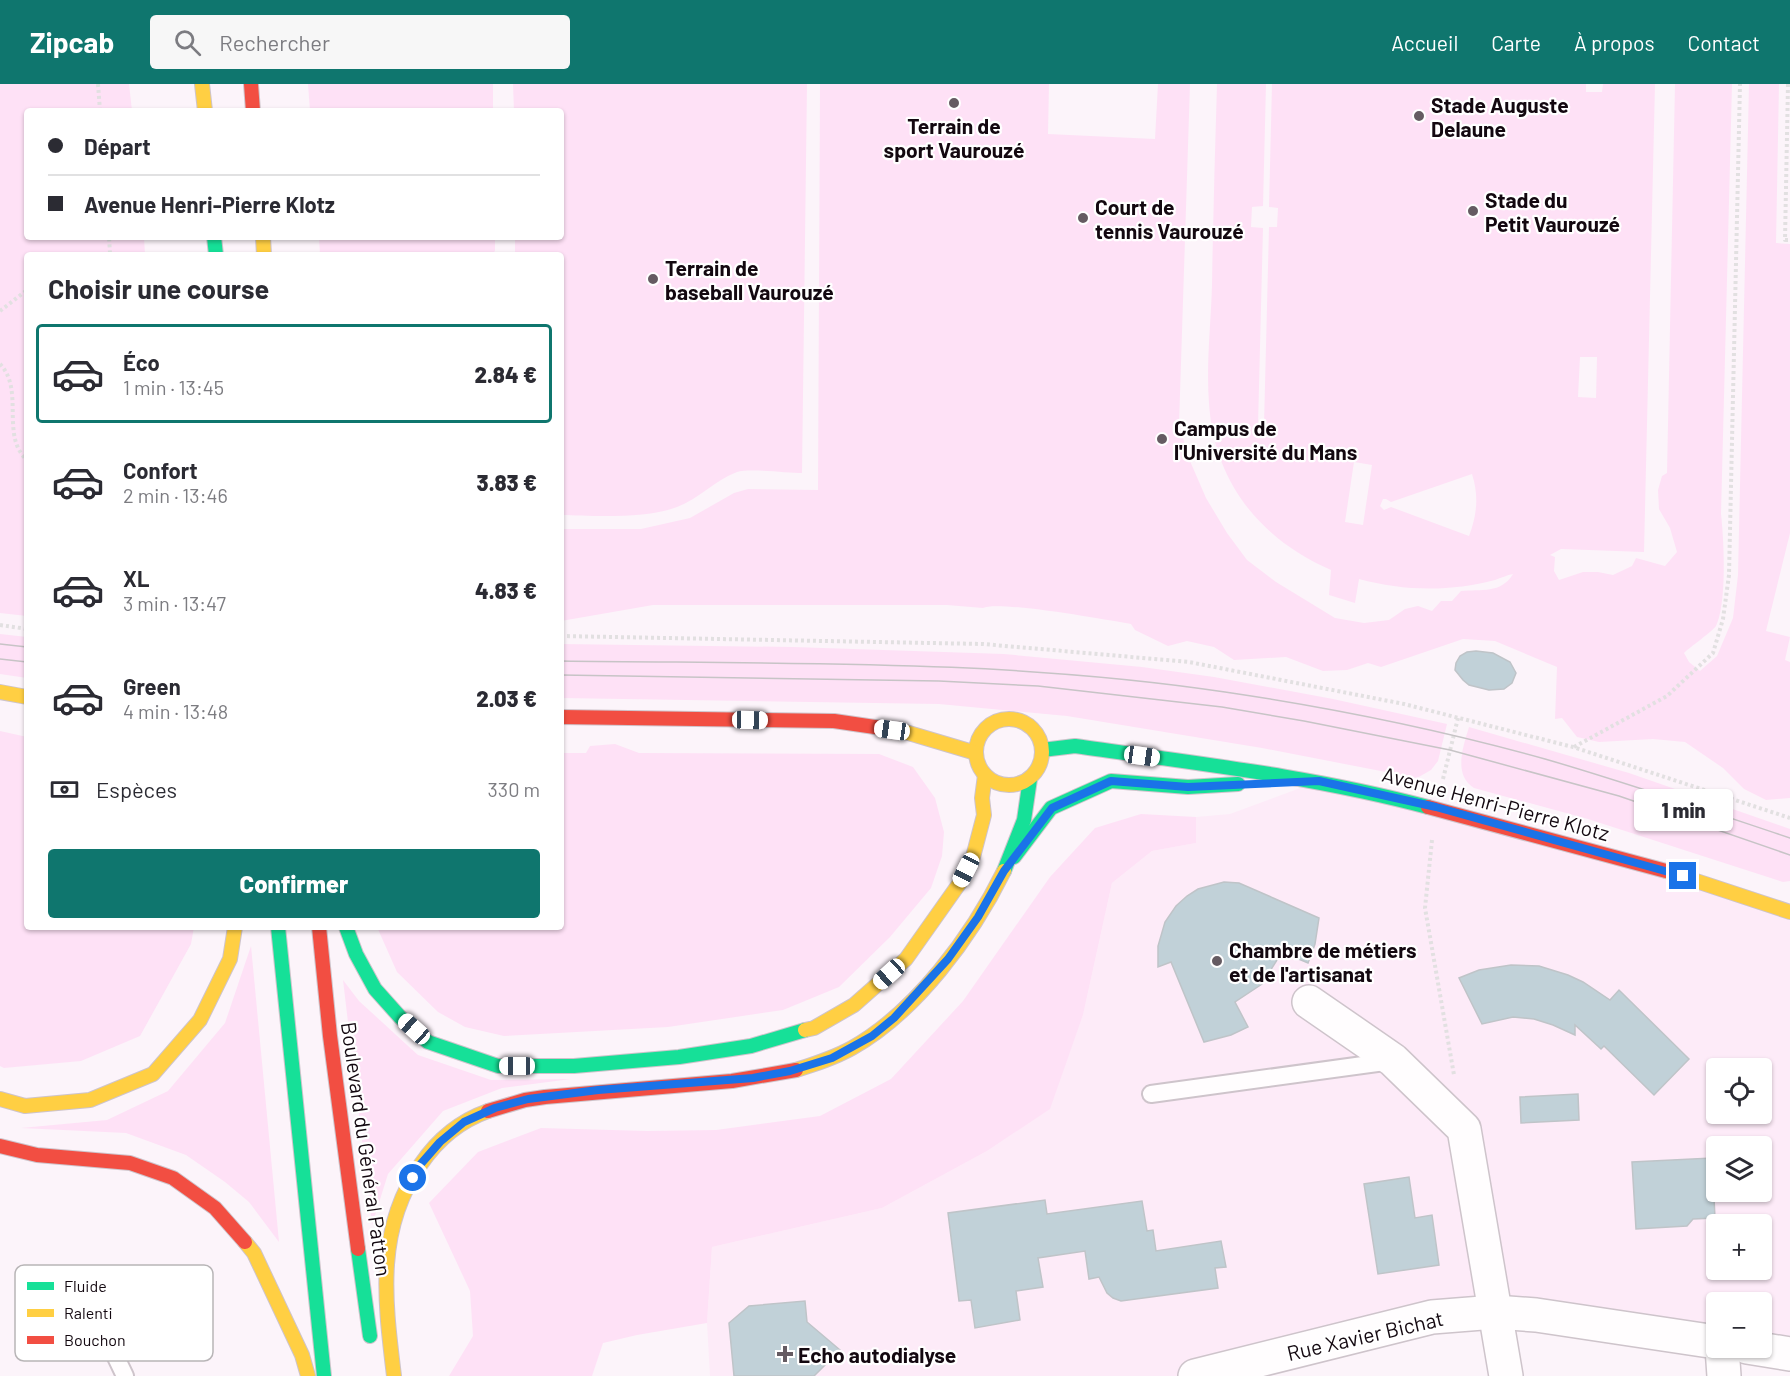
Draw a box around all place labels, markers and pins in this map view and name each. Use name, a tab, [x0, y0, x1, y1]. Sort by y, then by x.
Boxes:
place label: Stade Auguste Delaune	[1431, 92, 1569, 141]
marker: Terrain de sport Vaurouzé	[947, 96, 961, 110]
marker: Stade Auguste Delaune	[1412, 109, 1426, 123]
place label: Terrain de sport Vaurouzé	[884, 113, 1024, 162]
place label: Stade du Petit Vaurouzé	[1485, 187, 1620, 236]
place label: Court de tennis Vaurouzé	[1095, 194, 1244, 243]
marker: Stade du Petit Vaurouzé	[1466, 204, 1480, 218]
marker: Court de tennis Vaurouzé	[1076, 211, 1090, 225]
place label: Terrain de baseball Vaurouzé	[665, 255, 834, 304]
marker: Terrain de baseball Vaurouzé	[646, 272, 660, 286]
place label: Campus de l'Université du Mans	[1174, 415, 1357, 464]
marker: Campus de l'Université du Mans	[1155, 432, 1169, 446]
place label: Chambre de métiers et de l'artisanat	[1229, 937, 1417, 986]
marker: Chambre de métiers et de l'artisanat	[1210, 954, 1224, 968]
place label: Echo autodialyse	[798, 1342, 956, 1367]
marker: Echo autodialyse	[776, 1345, 794, 1363]

